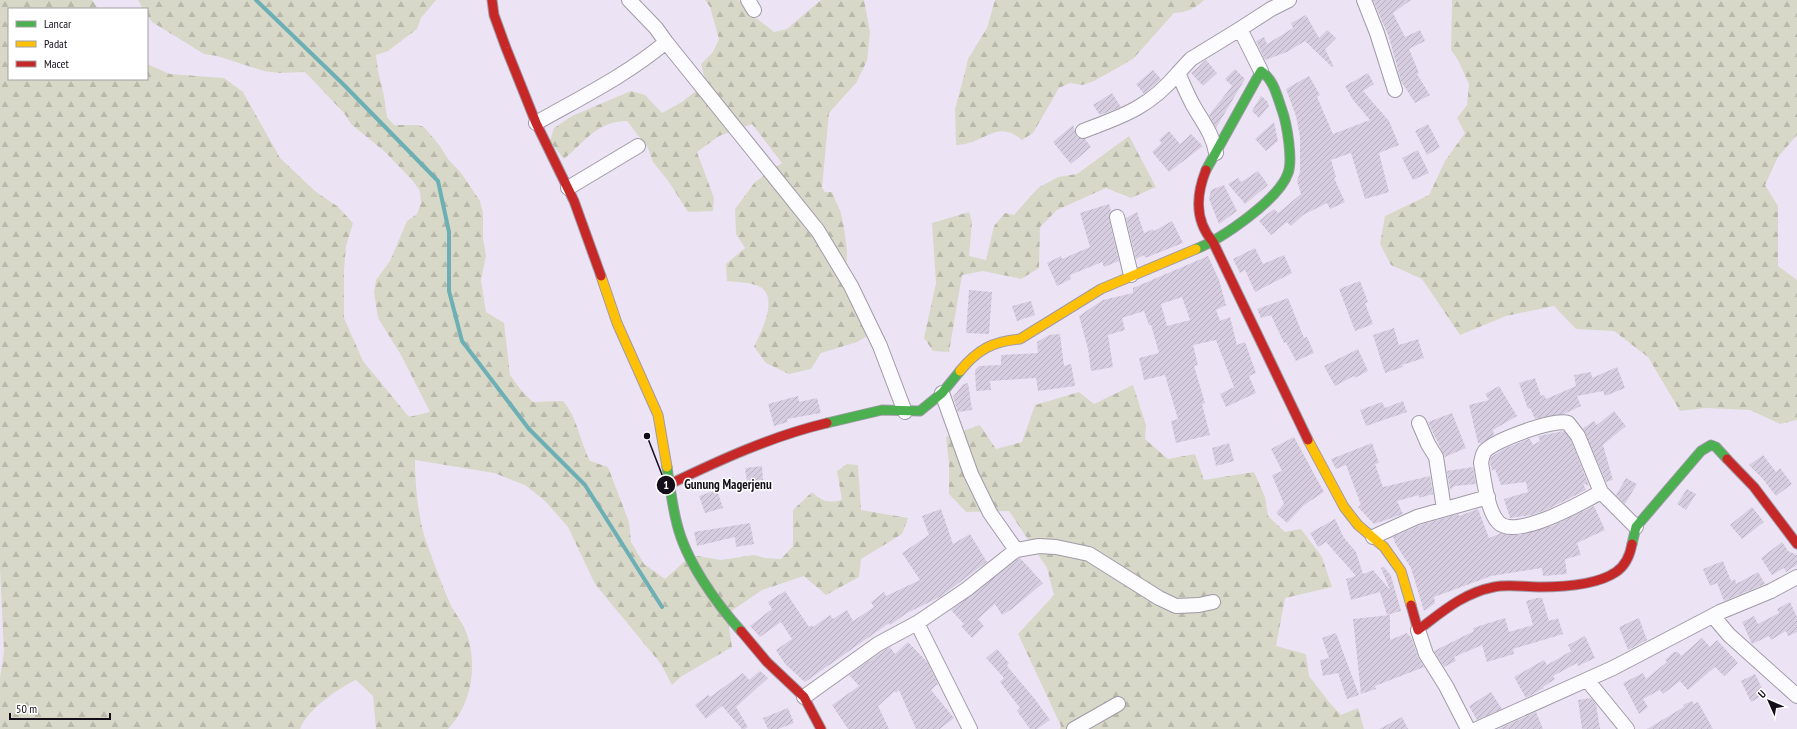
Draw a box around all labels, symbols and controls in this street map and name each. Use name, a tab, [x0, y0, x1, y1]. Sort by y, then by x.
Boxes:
legend	[8, 8, 148, 80]
text: Lancar	[44, 16, 72, 31]
text: Padat	[44, 36, 68, 51]
text: Macet	[44, 56, 69, 71]
callout: Gunung Magerjenu	[656, 472, 780, 497]
text: Gunung Magerjenu	[684, 476, 772, 493]
text: 1	[663, 477, 669, 492]
north arrow	[1749, 681, 1789, 721]
text: U	[1755, 687, 1769, 701]
scale bar	[10, 695, 110, 721]
text: 50 m	[16, 701, 37, 716]

